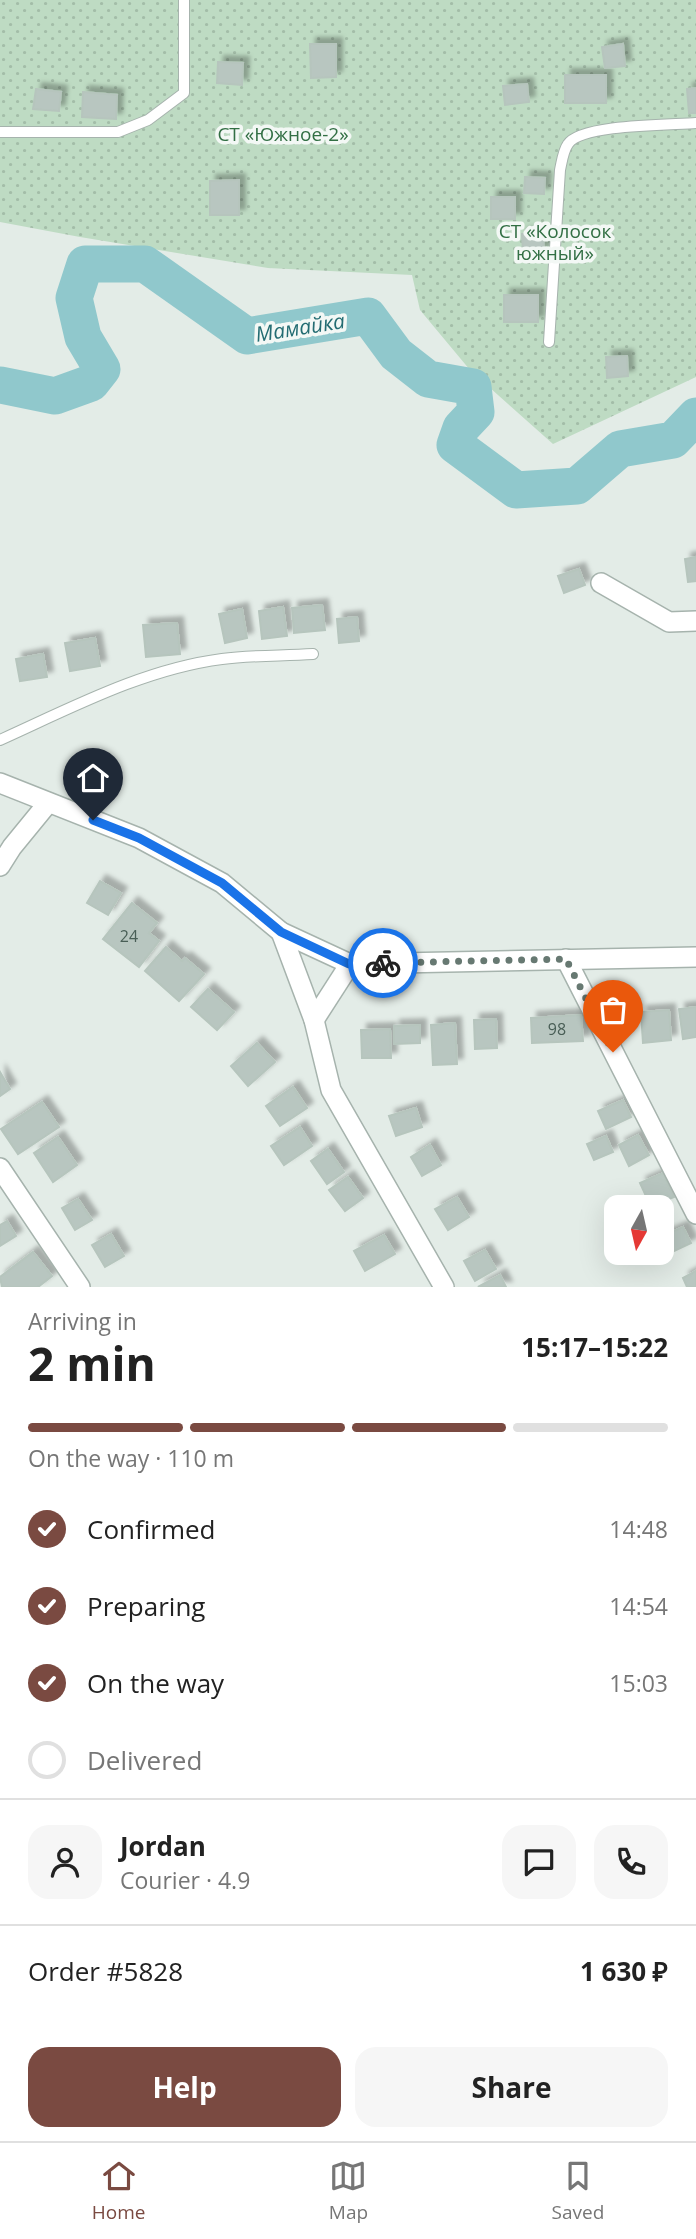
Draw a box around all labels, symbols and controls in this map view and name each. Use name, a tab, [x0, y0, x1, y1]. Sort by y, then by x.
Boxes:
park label: СТ «Южное-2»	[217, 121, 349, 147]
park label: СТ «Колосок южный»	[499, 218, 611, 266]
water label: Мамайка	[253, 306, 347, 348]
pin	[63, 748, 123, 820]
icon: home	[74, 759, 112, 797]
house number: 24	[120, 925, 138, 947]
courier	[348, 928, 418, 998]
icon: bike	[364, 944, 402, 982]
pin	[583, 980, 643, 1052]
icon: bag	[594, 991, 632, 1029]
house number: 98	[548, 1018, 566, 1040]
north arrow	[604, 1195, 674, 1265]
map controls	[604, 1195, 674, 1265]
text: Arriving in	[28, 1305, 137, 1337]
text: 15:17–15:22	[521, 1329, 668, 1365]
text: 2 min	[28, 1332, 156, 1394]
text: On the way · 110 m	[28, 1442, 234, 1474]
icon: check	[28, 1510, 66, 1548]
text: Confirmed	[87, 1511, 215, 1547]
text: 14:48	[609, 1513, 668, 1545]
icon: check	[28, 1587, 66, 1625]
text: Preparing	[87, 1588, 205, 1624]
text: 14:54	[609, 1590, 668, 1622]
icon: check	[28, 1664, 66, 1702]
text: On the way	[87, 1665, 224, 1701]
text: 15:03	[609, 1667, 668, 1699]
text: Delivered	[87, 1742, 202, 1778]
button: person	[28, 1825, 102, 1899]
button: chat	[502, 1825, 576, 1899]
button: phone	[594, 1825, 668, 1899]
text: Jordan	[120, 1828, 206, 1864]
text: Courier · 4.9	[120, 1864, 250, 1896]
text: Order #5828	[28, 1953, 183, 1989]
text: 1 630 ₽	[580, 1953, 668, 1989]
button: Help	[28, 2047, 341, 2127]
button: Share	[355, 2047, 668, 2127]
tab: Home	[92, 2157, 145, 2225]
tab: Map	[329, 2157, 368, 2225]
tab: Saved	[552, 2157, 604, 2225]

